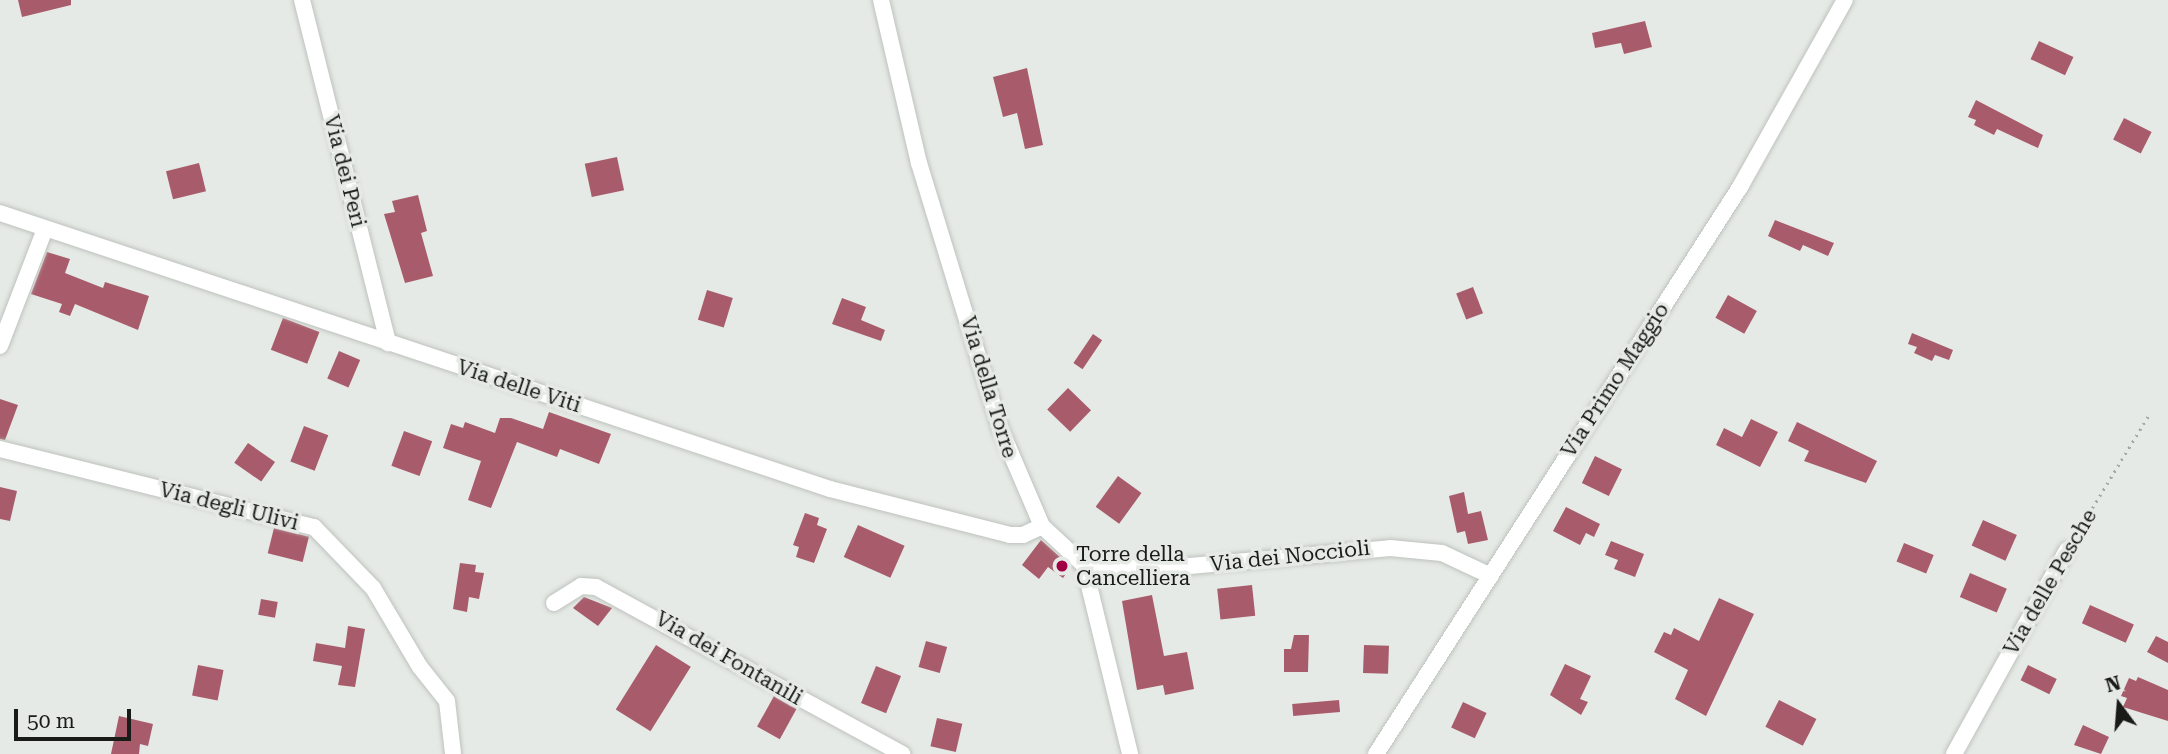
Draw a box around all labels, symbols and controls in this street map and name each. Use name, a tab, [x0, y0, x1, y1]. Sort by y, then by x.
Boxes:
street label: Via dei Peri	[319, 112, 371, 230]
street label: Via Primo Maggio	[1556, 298, 1674, 462]
street label: Via della Torre	[956, 313, 1022, 461]
street label: Via delle Viti	[454, 354, 584, 418]
street label: Via degli Ulivi	[157, 477, 301, 535]
street label: Via delle Pesche	[1998, 505, 2102, 659]
street label: Via dei Noccioli	[1209, 535, 1371, 577]
place label: Torre della Cancelliera	[1076, 541, 1190, 591]
marker: Torre della Cancelliera	[1054, 558, 1070, 574]
street label: Via dei Fontanili	[651, 606, 807, 710]
north arrow	[2084, 670, 2154, 740]
text: N	[2103, 671, 2123, 697]
scale bar	[18, 694, 135, 738]
text: 50 m	[27, 709, 75, 733]

